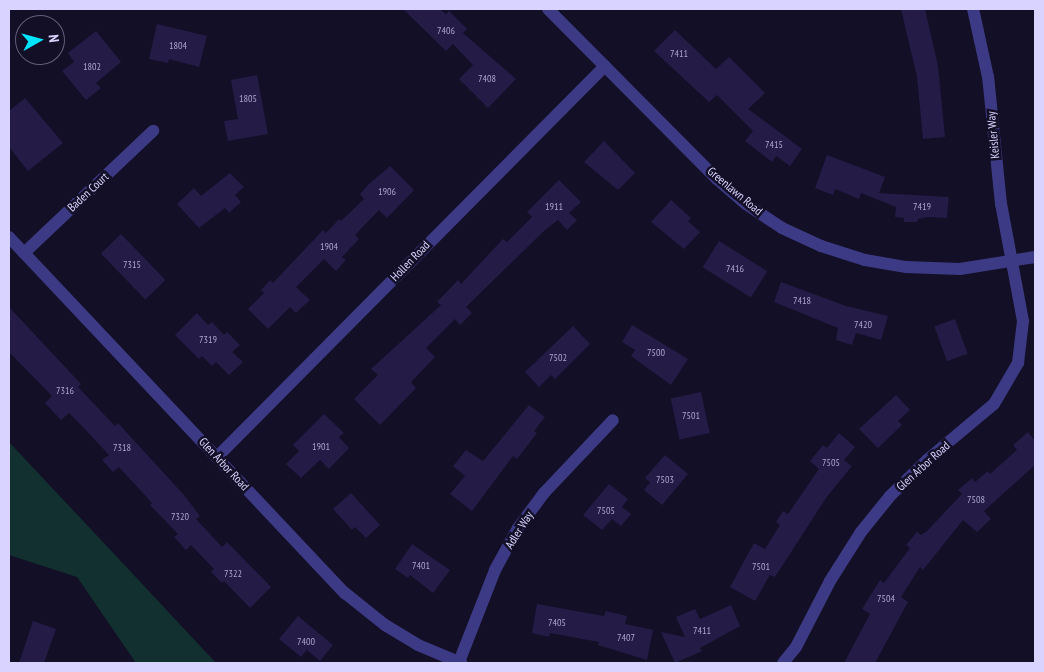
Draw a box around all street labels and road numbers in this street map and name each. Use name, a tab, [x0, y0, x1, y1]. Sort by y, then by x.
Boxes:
street label: Keisler Way	[984, 111, 1002, 159]
street label: Greenlawn Road	[705, 164, 765, 218]
street label: Baden Court	[64, 169, 112, 215]
street label: Hollen Road	[387, 238, 433, 284]
street label: Glen Arbor Road	[196, 435, 252, 493]
street label: Glen Arbor Road	[893, 438, 953, 494]
street label: Adler Way	[502, 509, 536, 551]

